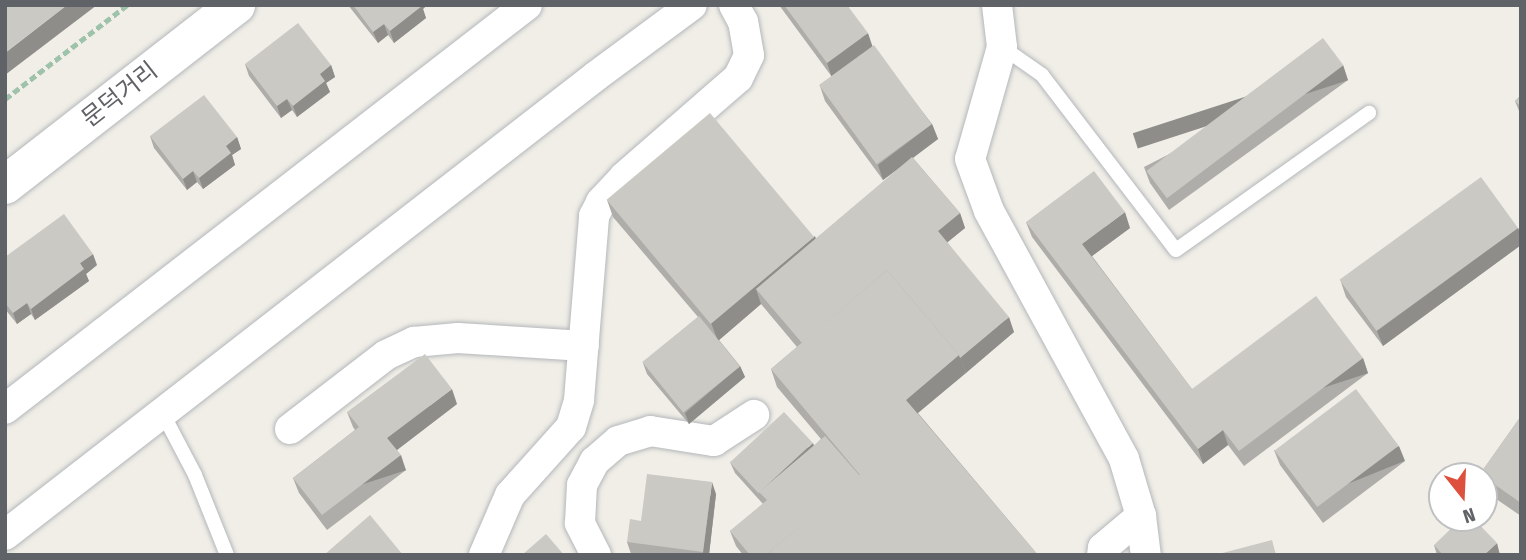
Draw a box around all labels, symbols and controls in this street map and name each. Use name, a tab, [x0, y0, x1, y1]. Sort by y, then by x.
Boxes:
street label: 문덕거리	[76, 56, 164, 134]
north arrow	[1428, 462, 1498, 532]
text: N	[1460, 503, 1478, 528]

